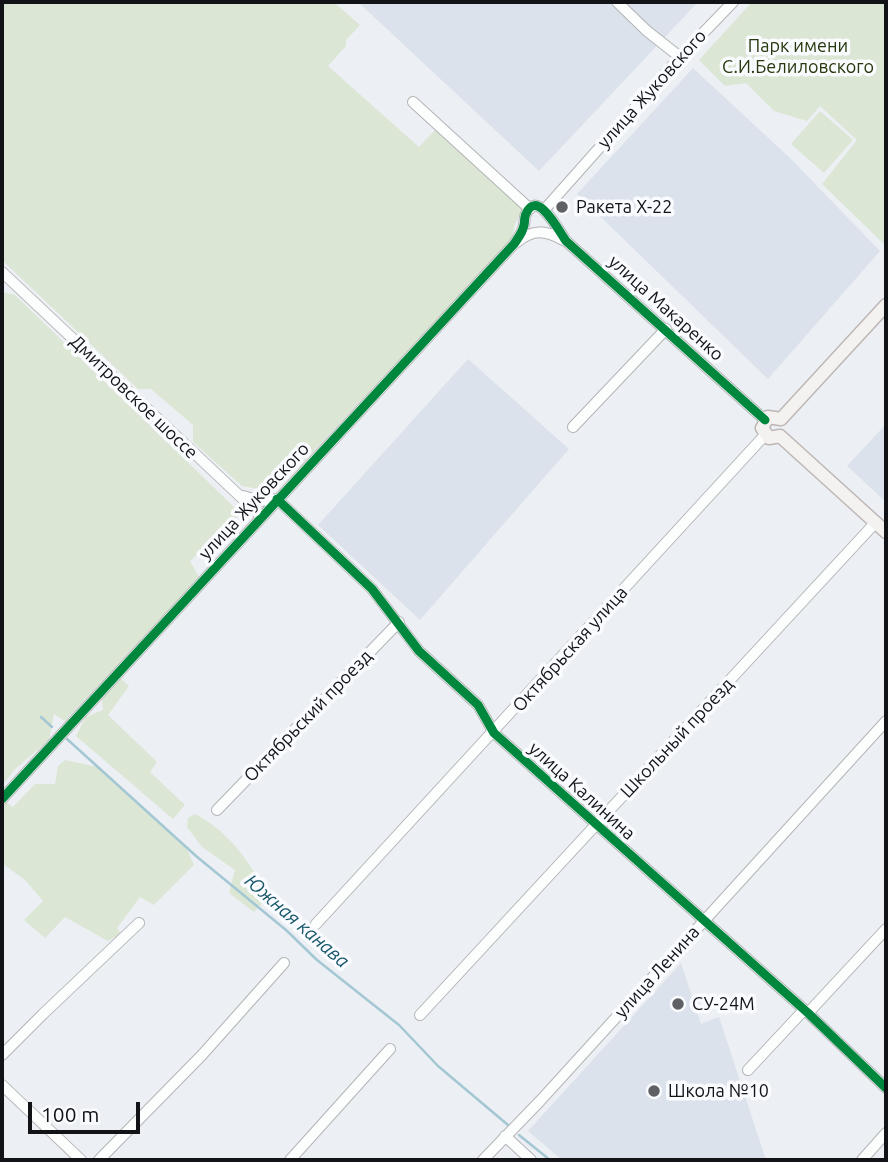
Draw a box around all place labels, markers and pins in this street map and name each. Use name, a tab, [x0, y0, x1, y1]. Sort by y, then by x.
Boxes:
place label: Ракета Х-22	[576, 196, 672, 218]
marker: Ракета Х-22	[554, 199, 570, 215]
place label: СУ-24М	[692, 993, 755, 1015]
marker: СУ-24М	[670, 996, 686, 1012]
place label: Школа №10	[668, 1080, 769, 1102]
marker: Школа №10	[646, 1083, 662, 1099]

